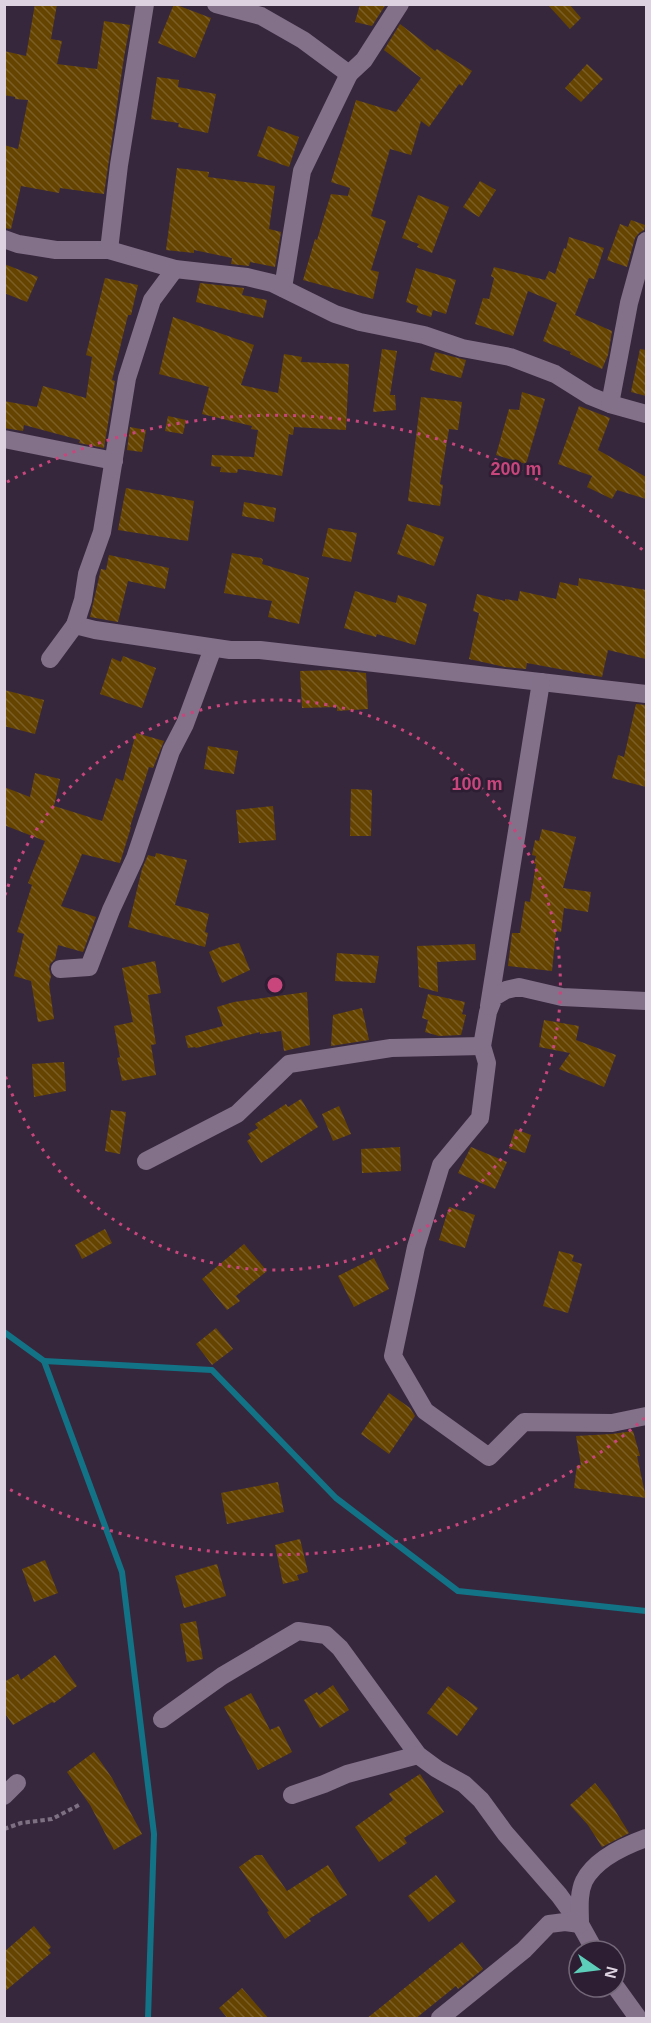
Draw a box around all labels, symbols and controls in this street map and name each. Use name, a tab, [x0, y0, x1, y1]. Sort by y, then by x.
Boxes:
text: 200 m	[490, 459, 542, 479]
text: 100 m	[451, 774, 503, 794]
centre of rings	[265, 975, 285, 995]
north arrow	[567, 1939, 627, 1999]
text: N	[601, 1965, 621, 1980]

